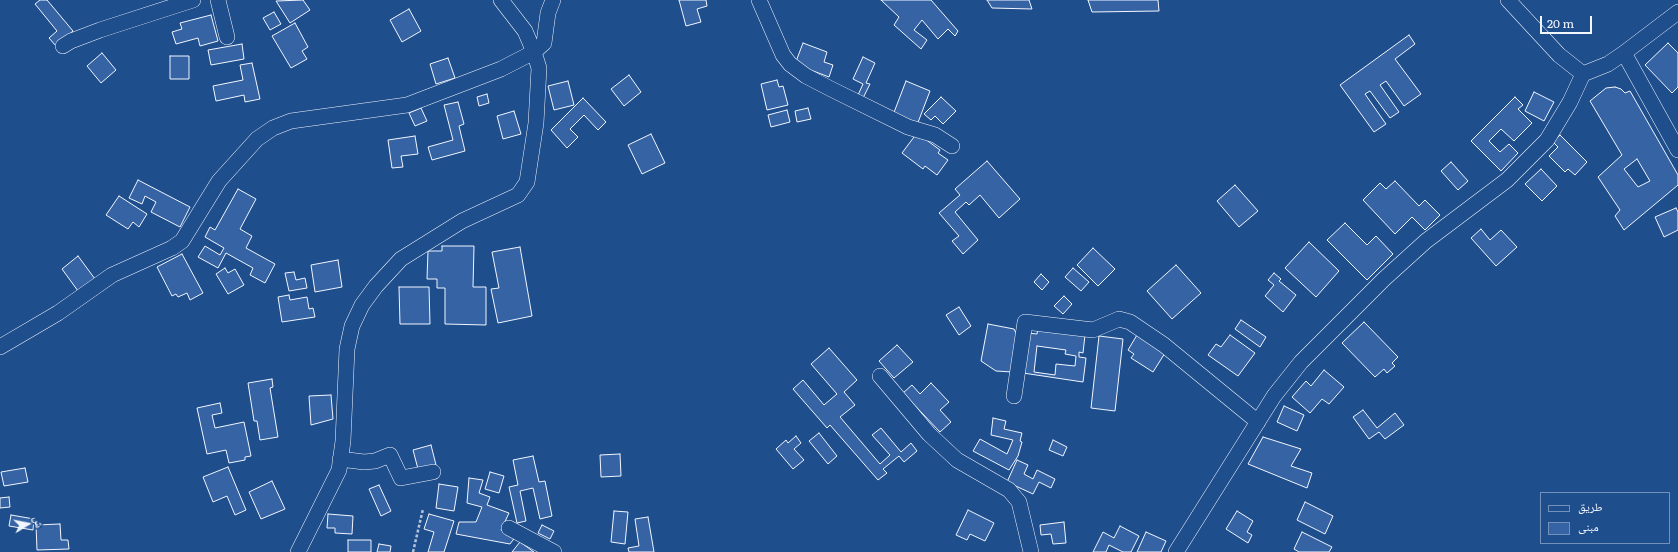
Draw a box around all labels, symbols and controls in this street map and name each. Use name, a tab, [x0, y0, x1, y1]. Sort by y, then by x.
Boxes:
scale bar	[1542, 8, 1594, 34]
text: 20 m	[1547, 14, 1574, 32]
legend	[1540, 492, 1670, 544]
text: طريق	[1578, 497, 1603, 515]
north arrow	[8, 504, 48, 544]
text: ش	[31, 515, 49, 529]
text: مبنى	[1578, 517, 1599, 535]

